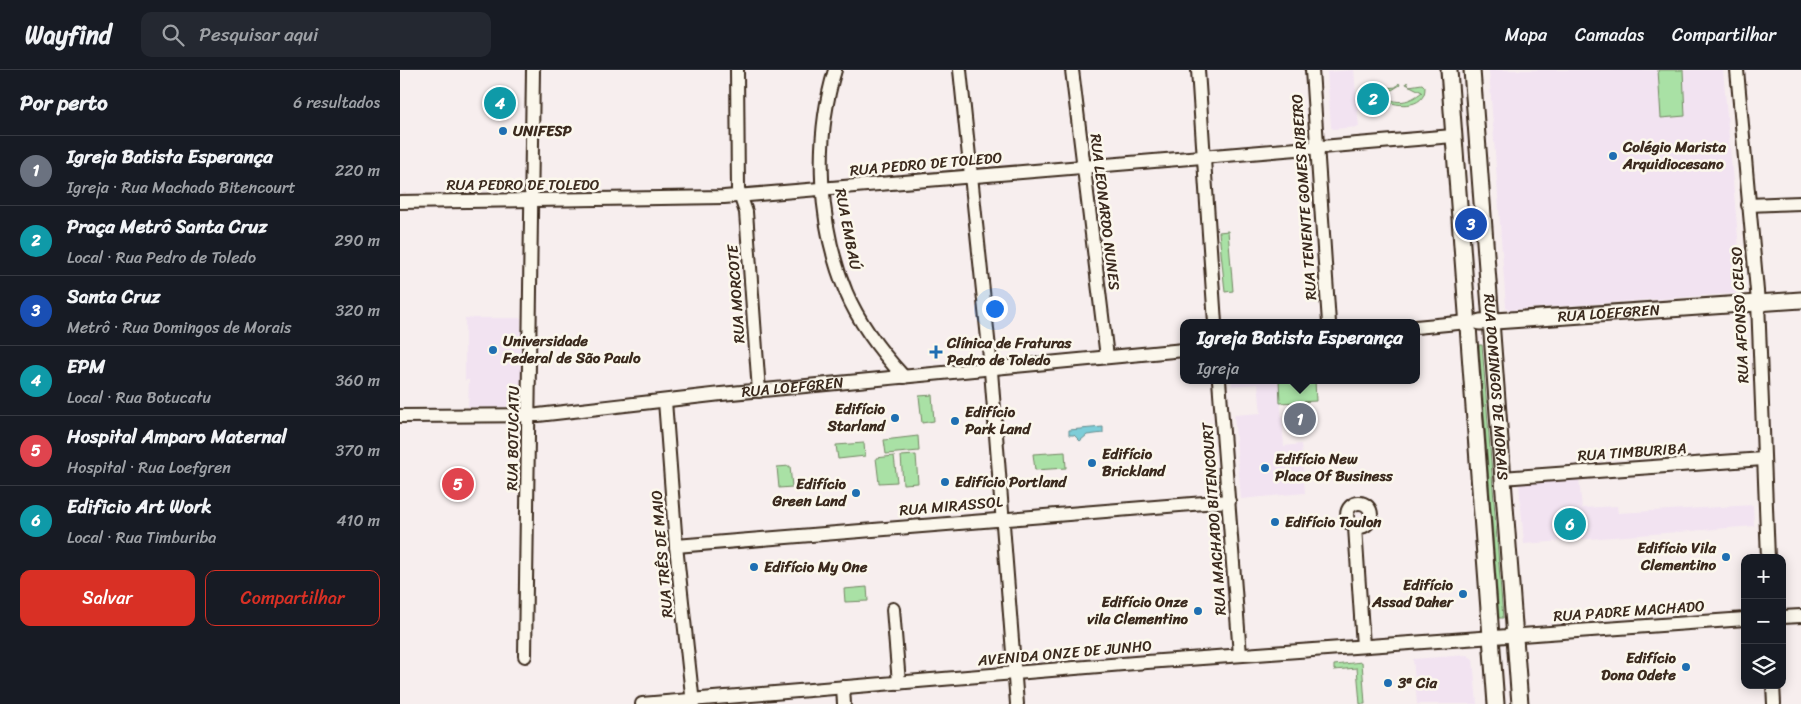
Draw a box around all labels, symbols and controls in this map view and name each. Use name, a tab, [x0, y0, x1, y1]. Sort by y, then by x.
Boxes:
search box	[141, 12, 491, 57]
text: Wayfind	[25, 14, 111, 56]
text: Pesquisar aqui	[199, 18, 318, 51]
text: Mapa	[1505, 19, 1547, 51]
text: Camadas	[1575, 19, 1644, 51]
text: Compartilhar	[1672, 19, 1776, 51]
icon: search	[159, 21, 187, 49]
pin: 2	[1357, 80, 1389, 118]
text: Por perto	[20, 84, 108, 122]
pin: 4	[484, 84, 516, 122]
text: 6 resultados	[293, 88, 380, 117]
street label: RUA TENENTE GOMES RIBEIRO	[1284, 93, 1324, 301]
place label: UNIFESP	[513, 118, 572, 144]
marker: UNIFESP	[497, 125, 509, 137]
street label: RUA LEONARDO NUNES	[1082, 132, 1128, 292]
place label: Colégio Marista Arquidiocesano	[1622, 134, 1727, 177]
text: Igreja Batista Esperança	[67, 140, 273, 173]
street label: RUA PEDRO DE TOLEDO	[849, 144, 1004, 184]
marker: Colégio Marista Arquidiocesano	[1607, 150, 1619, 162]
text: 1	[33, 156, 39, 185]
text: 220 m	[335, 156, 380, 185]
street label: RUA PEDRO DE TOLEDO	[446, 172, 600, 198]
text: Igreja · Rua Machado Bitencourt	[67, 173, 295, 202]
street label: RUA EMBAÚ	[827, 186, 869, 273]
pin: 3	[1455, 205, 1487, 243]
text: Praça Metrô Santa Cruz	[67, 210, 268, 243]
text: 2	[31, 226, 41, 255]
text: 290 m	[334, 226, 380, 255]
street label: RUA MORCOTE	[719, 242, 752, 344]
text: Local · Rua Pedro de Toledo	[67, 243, 256, 272]
street label: RUA AFONSO CELSO	[1723, 246, 1757, 384]
text: Santa Cruz	[67, 280, 160, 313]
street label: RUA DOMINGOS DE MORAIS	[1476, 293, 1516, 482]
text: 3	[32, 296, 40, 325]
text: 320 m	[335, 296, 380, 325]
your location	[982, 296, 1008, 322]
street label: RUA LOEFGREN	[1557, 297, 1661, 330]
text: Metrô · Rua Domingos de Morais	[67, 313, 291, 342]
popup	[1180, 319, 1420, 384]
text: Igreja Batista Esperança	[1197, 321, 1403, 354]
place label: Universidade Federal de São Paulo	[502, 328, 641, 371]
place label: Clínica de Fraturas Pedro de Toledo	[946, 330, 1073, 373]
marker: Universidade Federal de São Paulo	[487, 344, 499, 356]
marker: Clínica de Fraturas Pedro de Toledo	[929, 345, 943, 359]
text: EPM	[67, 350, 105, 383]
text: Igreja	[1197, 354, 1239, 383]
text: 4	[31, 366, 41, 395]
text: 360 m	[336, 366, 380, 395]
street label: RUA LOEFGREN	[740, 369, 845, 405]
text: Local · Rua Botucatu	[67, 383, 211, 412]
street label: RUA BOTUCATU	[499, 385, 527, 491]
place label: Edifício Starland	[827, 396, 886, 439]
place label: Edifício Park Land	[965, 399, 1032, 442]
pin: 1	[1284, 400, 1316, 438]
marker: Edifício Starland	[889, 412, 901, 424]
marker: Edifício Park Land	[949, 415, 961, 427]
text: Hospital Amparo Maternal	[67, 420, 287, 453]
street label: RUA MACHADO BITENCOURT	[1194, 421, 1234, 616]
street label: RUA TIMBURIBA	[1577, 435, 1687, 469]
text: 5	[31, 436, 41, 465]
text: 370 m	[336, 436, 380, 465]
place label: Edifício Brickland	[1102, 441, 1167, 484]
place label: Edifício New Place Of Business	[1275, 446, 1394, 489]
text: Hospital · Rua Loefgren	[67, 453, 231, 482]
marker: Edifício Brickland	[1086, 457, 1098, 469]
marker: Edifício New Place Of Business	[1259, 462, 1271, 474]
pin: 5	[442, 465, 474, 503]
place label: Edifício Portland	[955, 469, 1067, 495]
place label: Edifício Green Land	[772, 471, 848, 514]
marker: Edifício Portland	[939, 476, 951, 488]
marker: Edifício Green Land	[850, 487, 862, 499]
street label: RUA TRÊS DE MAIO	[643, 489, 681, 619]
street label: RUA MIRASSOL	[898, 489, 1004, 523]
text: Edificio Art Work	[67, 490, 212, 523]
pin: 6	[1554, 505, 1586, 543]
text: 6	[31, 506, 41, 535]
text: 410 m	[337, 506, 380, 535]
place label: Edifício Toulon	[1285, 509, 1382, 535]
marker: Edifício Toulon	[1269, 516, 1281, 528]
text: Local · Rua Timburiba	[67, 523, 216, 552]
place label: Edifício Vila Clementino	[1637, 535, 1716, 578]
marker: Edifício Vila Clementino	[1720, 551, 1732, 563]
place label: Edifício My One	[764, 554, 868, 580]
map controls	[1741, 554, 1786, 689]
button: +	[1741, 554, 1786, 599]
marker: Edifício My One	[748, 561, 760, 573]
button: Salvar	[20, 570, 195, 626]
button: Compartilhar	[205, 570, 380, 626]
place label: Edifício Assad Daher	[1371, 572, 1455, 615]
marker: Edifício Assad Daher	[1457, 588, 1469, 600]
place label: Edifício Onze vila Clementino	[1087, 589, 1189, 632]
street label: RUA PADRE MACHADO	[1553, 593, 1706, 629]
button: −	[1741, 599, 1786, 644]
marker: Edifício Onze vila Clementino	[1192, 605, 1204, 617]
street label: AVENIDA ONZE DE JUNHO	[976, 632, 1153, 674]
button: layers	[1741, 644, 1786, 689]
place label: Edifício Dona Odete	[1601, 645, 1677, 688]
marker: Edifício Dona Odete	[1680, 661, 1692, 673]
place label: 3ª Cia	[1397, 670, 1437, 696]
marker: 3ª Cia	[1382, 677, 1394, 689]

